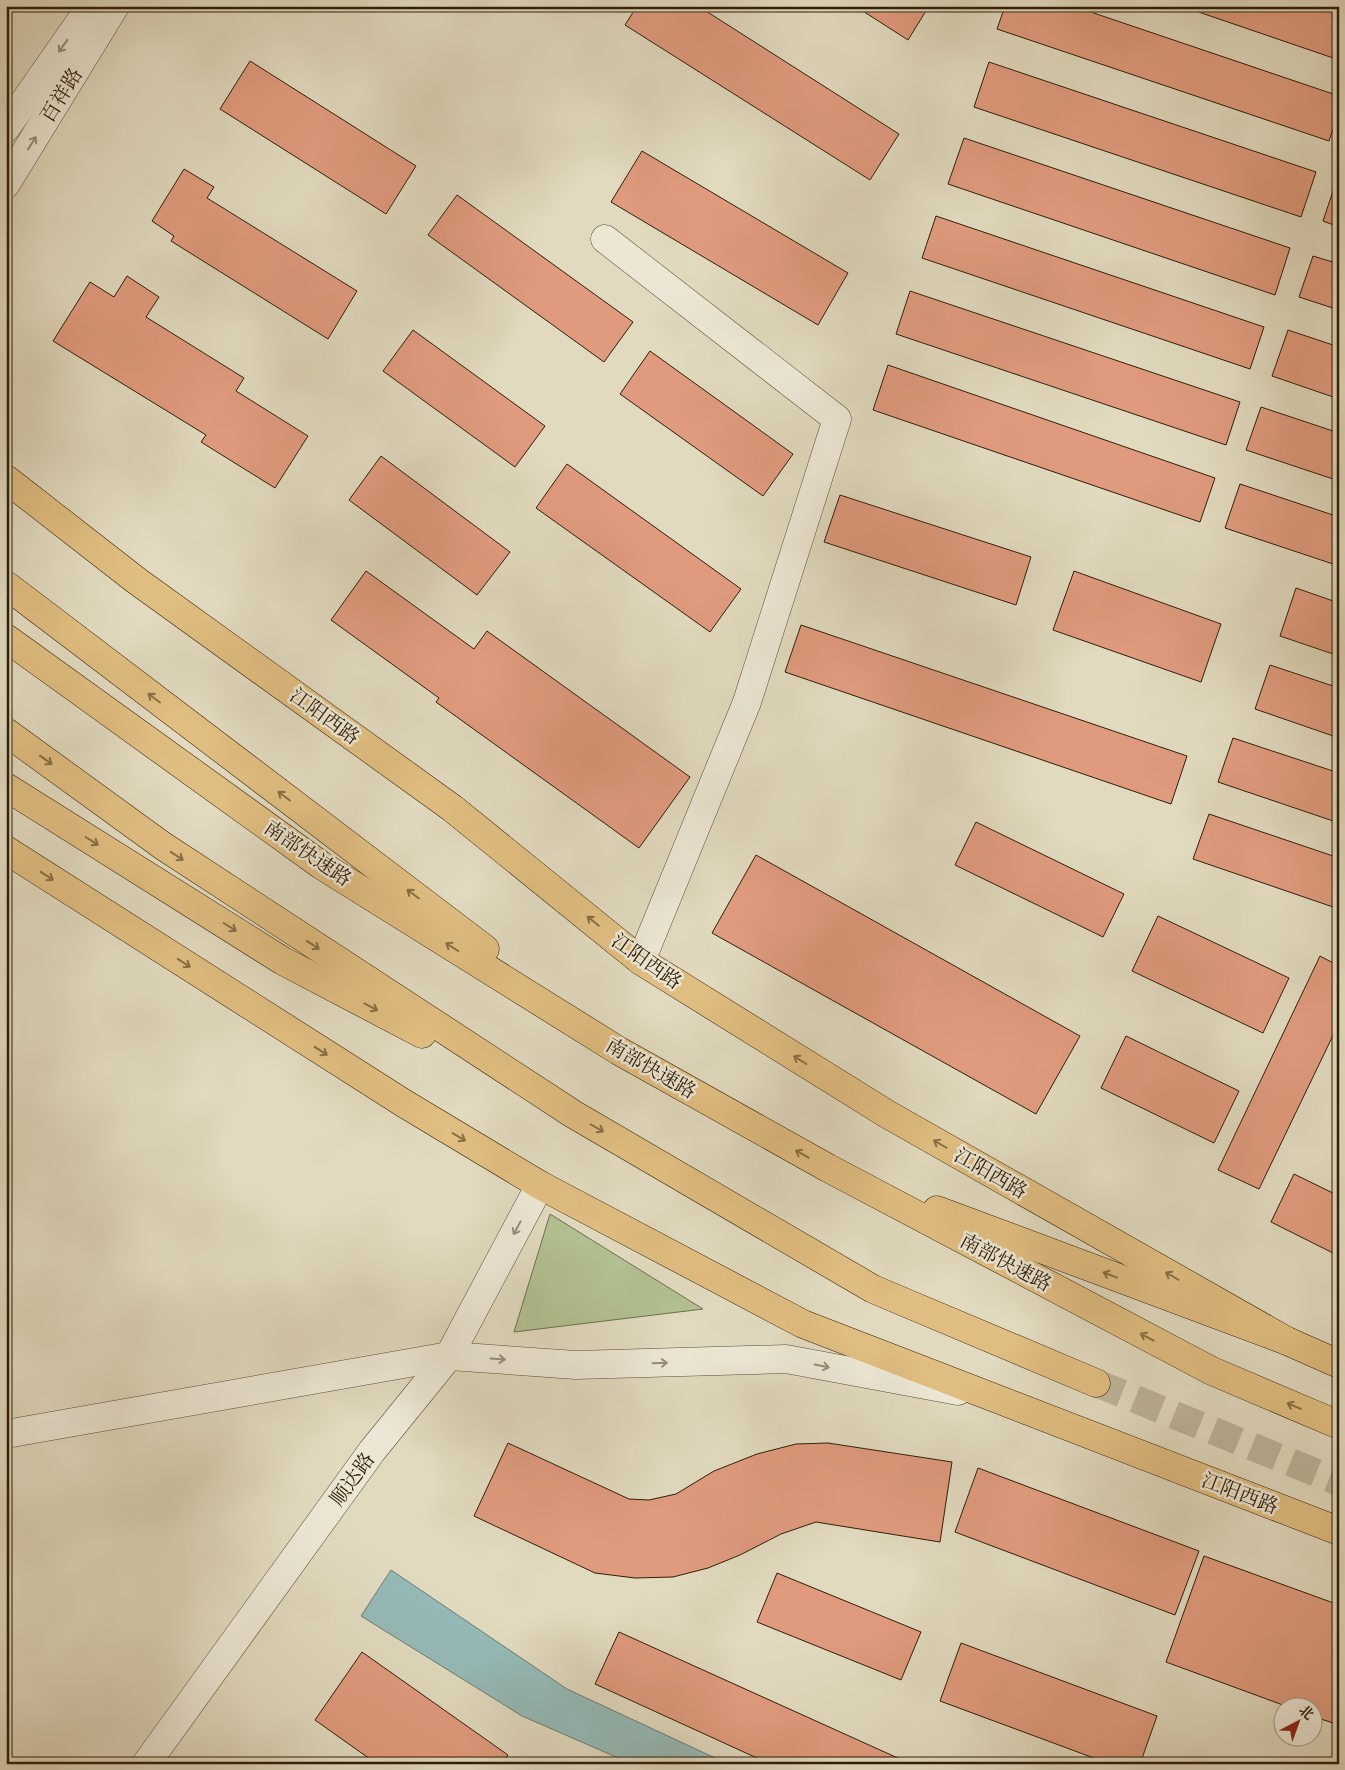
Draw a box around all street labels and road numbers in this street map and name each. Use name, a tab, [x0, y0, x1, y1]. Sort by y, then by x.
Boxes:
street label: 百祥路	[35, 63, 87, 127]
street label: 江阳西路	[286, 683, 364, 749]
street label: 南部快速路	[260, 815, 356, 891]
street label: 江阳西路	[607, 928, 687, 994]
street label: 南部快速路	[602, 1033, 700, 1103]
street label: 江阳西路	[950, 1143, 1032, 1203]
street label: 南部快速路	[956, 1228, 1056, 1296]
street label: 顺达路	[325, 1448, 379, 1510]
street label: 江阳西路	[1198, 1467, 1282, 1519]

